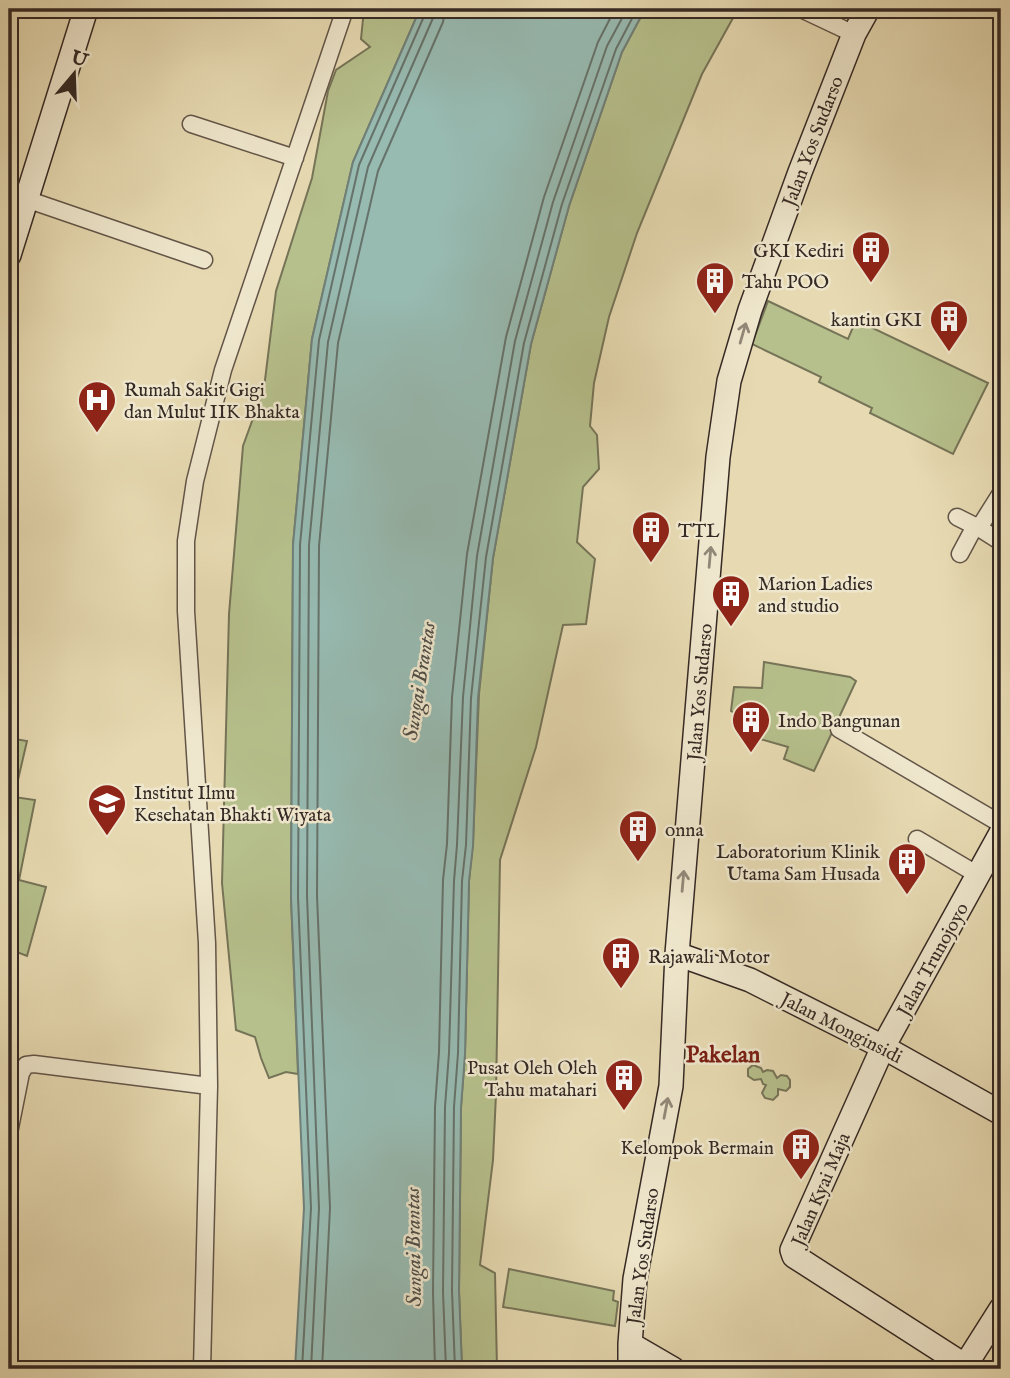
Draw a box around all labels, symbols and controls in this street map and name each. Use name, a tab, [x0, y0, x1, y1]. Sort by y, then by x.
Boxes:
north arrow	[38, 38, 108, 108]
text: U	[66, 46, 91, 74]
street label: Jalan Yos Sudarso	[777, 73, 850, 212]
building icon: GKI Kediri	[850, 229, 892, 284]
place label: GKI Kediri	[753, 240, 844, 264]
building icon: Tahu POO	[694, 260, 736, 315]
place label: Tahu POO	[742, 271, 829, 295]
building icon: kantin GKI	[928, 298, 970, 353]
place label: kantin GKI	[831, 309, 922, 333]
one-way arrow	[737, 322, 750, 344]
hospital icon: Rumah Sakit Gigi dan Mulut IIK Bhakta	[76, 379, 118, 434]
place label: Rumah Sakit Gigi dan Mulut IIK Bhakta	[124, 379, 301, 425]
building icon: TTL	[630, 509, 672, 564]
place label: TTL	[678, 520, 720, 544]
one-way arrow	[704, 546, 717, 569]
building icon: Marion Ladies and studio	[710, 573, 752, 628]
place label: Marion Ladies and studio	[758, 573, 873, 619]
water label: Sungai Brantas	[398, 619, 443, 742]
street label: Jalan Yos Sudarso	[683, 622, 719, 764]
building icon: Indo Bangunan	[730, 699, 772, 754]
place label: Indo Bangunan	[778, 710, 900, 734]
school or university icon: Institut Ilmu Kesehatan Bhakti Wiyata	[86, 782, 128, 837]
place label: Institut Ilmu Kesehatan Bhakti Wiyata	[134, 782, 332, 828]
building icon: onna	[617, 808, 659, 863]
place label: onna	[665, 819, 704, 843]
place label: Laboratorium Klinik Utama Sam Husada	[716, 841, 881, 887]
building icon: Laboratorium Klinik Utama Sam Husada	[886, 841, 928, 896]
one-way arrow	[677, 871, 690, 893]
street label: Jalan Trunojoyo	[892, 899, 975, 1023]
building icon: Rajawali Motor	[600, 935, 642, 990]
place label: Rajawali Motor	[648, 946, 770, 970]
street label: Jalan Monginsidi	[774, 987, 906, 1070]
district label: Pakelan	[686, 1041, 761, 1070]
place label: Pusat Oleh Oleh Tahu matahari	[467, 1057, 597, 1103]
building icon: Pusat Oleh Oleh Tahu matahari	[603, 1057, 645, 1112]
one-way arrow	[660, 1097, 674, 1120]
building icon: Kelompok Bermain	[780, 1126, 822, 1181]
street label: Jalan Kyai Maja	[786, 1129, 857, 1252]
place label: Kelompok Bermain	[620, 1137, 774, 1161]
water label: Sungai Brantas	[400, 1186, 429, 1307]
street label: Jalan Yos Sudarso	[622, 1186, 665, 1328]

